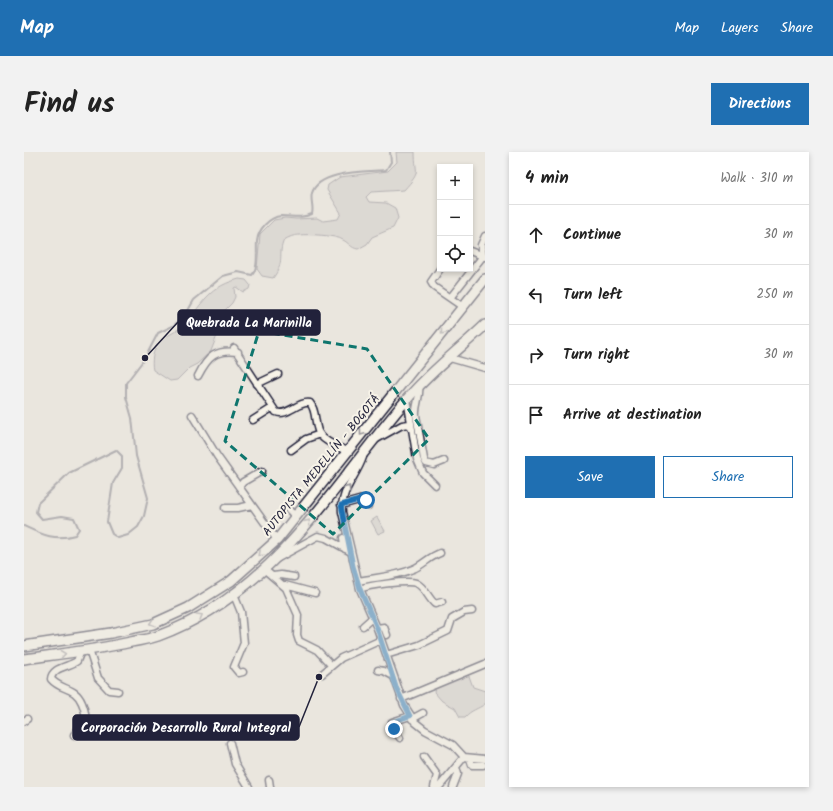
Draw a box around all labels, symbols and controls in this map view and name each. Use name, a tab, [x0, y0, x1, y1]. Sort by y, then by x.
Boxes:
text: Map	[20, 13, 54, 43]
text: Map	[675, 17, 699, 39]
text: Layers	[721, 17, 759, 39]
text: Share	[781, 17, 813, 39]
text: Find us	[24, 82, 115, 127]
button: Directions	[711, 83, 809, 125]
map controls	[437, 164, 473, 272]
button: +	[437, 164, 473, 200]
text: 4 min	[525, 165, 569, 192]
text: Walk · 310 m	[720, 168, 793, 189]
button: −	[437, 200, 473, 236]
text: Continue	[563, 223, 621, 247]
icon: ahead	[525, 224, 547, 246]
text: 30 m	[764, 224, 793, 245]
button: locate	[437, 236, 473, 272]
text: Turn left	[563, 283, 623, 307]
icon: left	[525, 284, 547, 306]
text: 250 m	[756, 284, 793, 305]
callout: Quebrada La Marinilla	[178, 310, 320, 335]
text: Quebrada La Marinilla	[186, 313, 312, 334]
one-way arrow	[441, 327, 448, 334]
text: Turn right	[563, 343, 630, 367]
icon: right	[525, 344, 547, 366]
text: 30 m	[764, 344, 793, 365]
street label: AUTOPISTA MEDELLÍN - BOGOTÁ	[258, 390, 385, 541]
text: Arrive at destination	[563, 403, 702, 427]
icon: arrive	[525, 404, 547, 426]
one-way arrow	[360, 429, 367, 436]
button: Save	[525, 456, 655, 498]
button: Share	[663, 456, 793, 498]
one-way arrow	[343, 485, 351, 492]
route start	[357, 491, 375, 509]
one-way arrow	[304, 520, 311, 527]
one-way arrow	[258, 550, 266, 557]
one-way arrow	[196, 613, 203, 620]
one-way arrow	[149, 618, 156, 627]
one-way arrow	[60, 650, 66, 659]
callout: Corporación Desarrollo Rural Integral	[73, 715, 299, 740]
text: Corporación Desarrollo Rural Integral	[81, 718, 292, 739]
route end	[385, 720, 403, 738]

